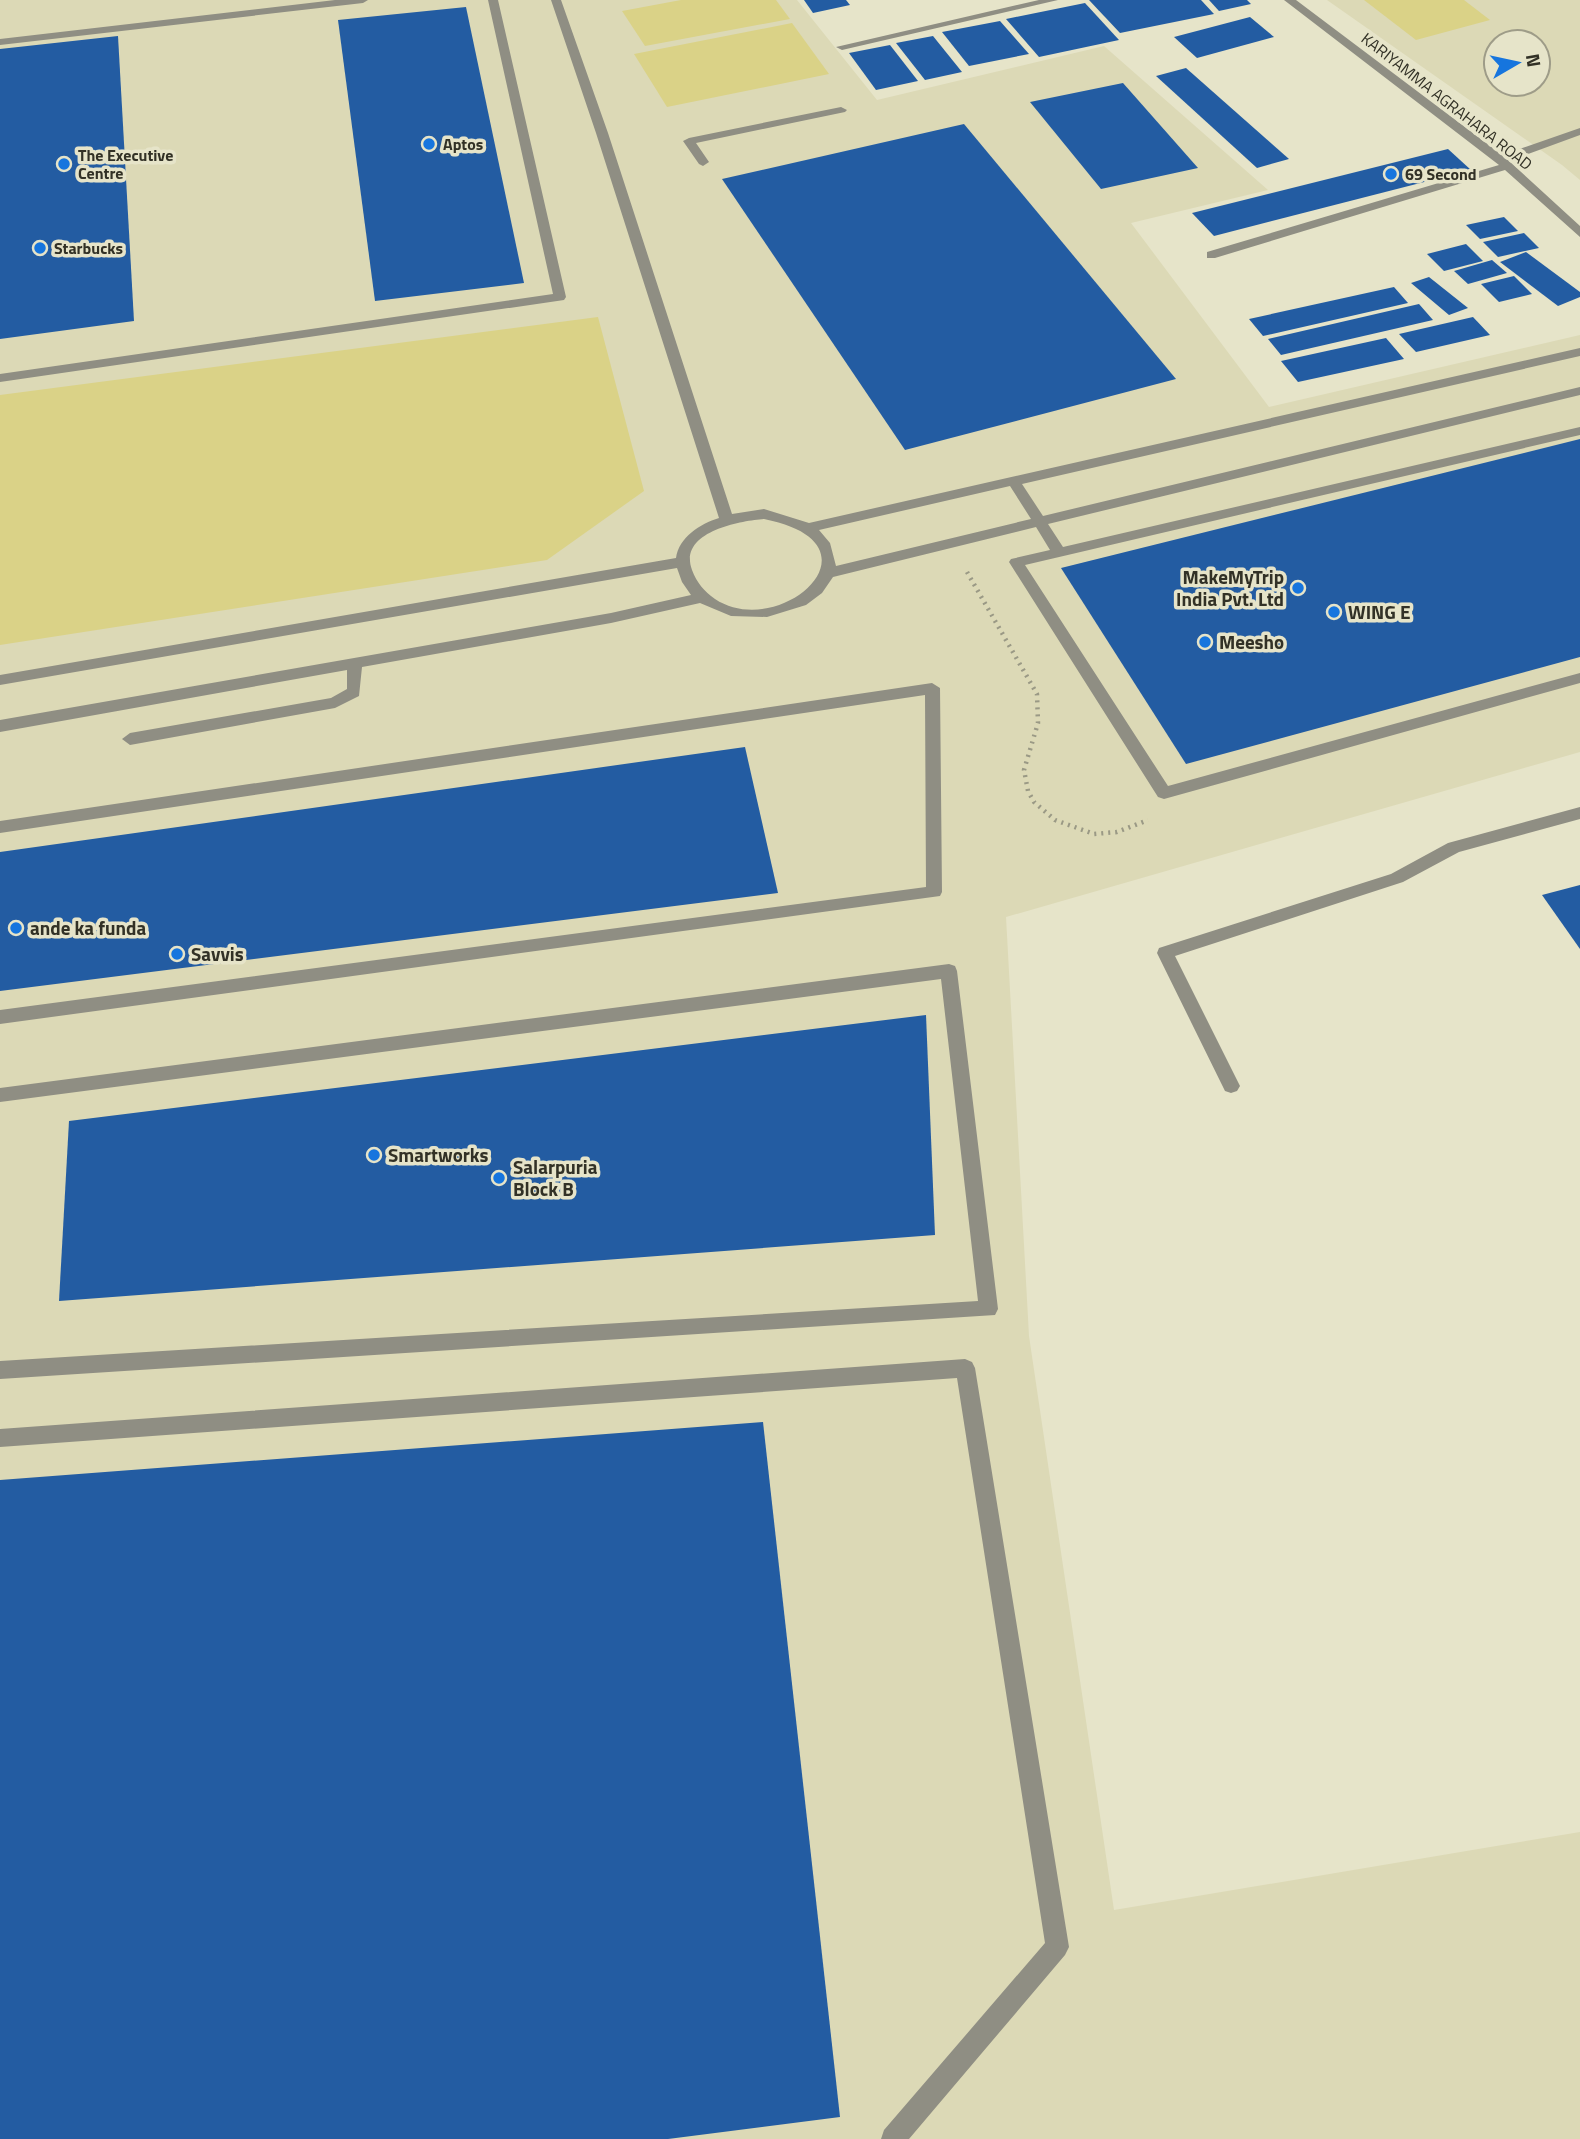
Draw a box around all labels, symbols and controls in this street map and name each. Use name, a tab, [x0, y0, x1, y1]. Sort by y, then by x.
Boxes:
street label: KARIYAMMA AGRAHARA ROAD	[1356, 26, 1538, 176]
north arrow	[1482, 28, 1552, 98]
text: N	[1519, 51, 1550, 69]
place label: Aptos	[443, 132, 483, 156]
marker: Aptos	[421, 136, 437, 152]
place label: The Executive Centre	[78, 143, 173, 185]
marker: The Executive Centre	[56, 156, 72, 172]
place label: 69 Second	[1405, 162, 1477, 186]
marker: 69 Second	[1383, 166, 1399, 182]
place label: Starbucks	[54, 236, 123, 260]
marker: Starbucks	[32, 240, 48, 256]
place label: MakeMyTrip India Pvt. Ltd	[1176, 562, 1284, 613]
marker: MakeMyTrip India Pvt. Ltd	[1290, 580, 1306, 596]
place label: WING E	[1348, 597, 1411, 626]
marker: WING E	[1326, 604, 1342, 620]
place label: Meesho	[1219, 627, 1284, 656]
marker: Meesho	[1197, 634, 1213, 650]
place label: ande ka funda	[30, 913, 146, 942]
marker: ande ka funda	[8, 920, 24, 936]
place label: Savvis	[191, 939, 244, 968]
marker: Savvis	[169, 946, 185, 962]
place label: Smartworks	[388, 1140, 489, 1169]
marker: Smartworks	[366, 1147, 382, 1163]
place label: Salarpuria Block B	[513, 1152, 598, 1203]
marker: Salarpuria Block B	[491, 1170, 507, 1186]

